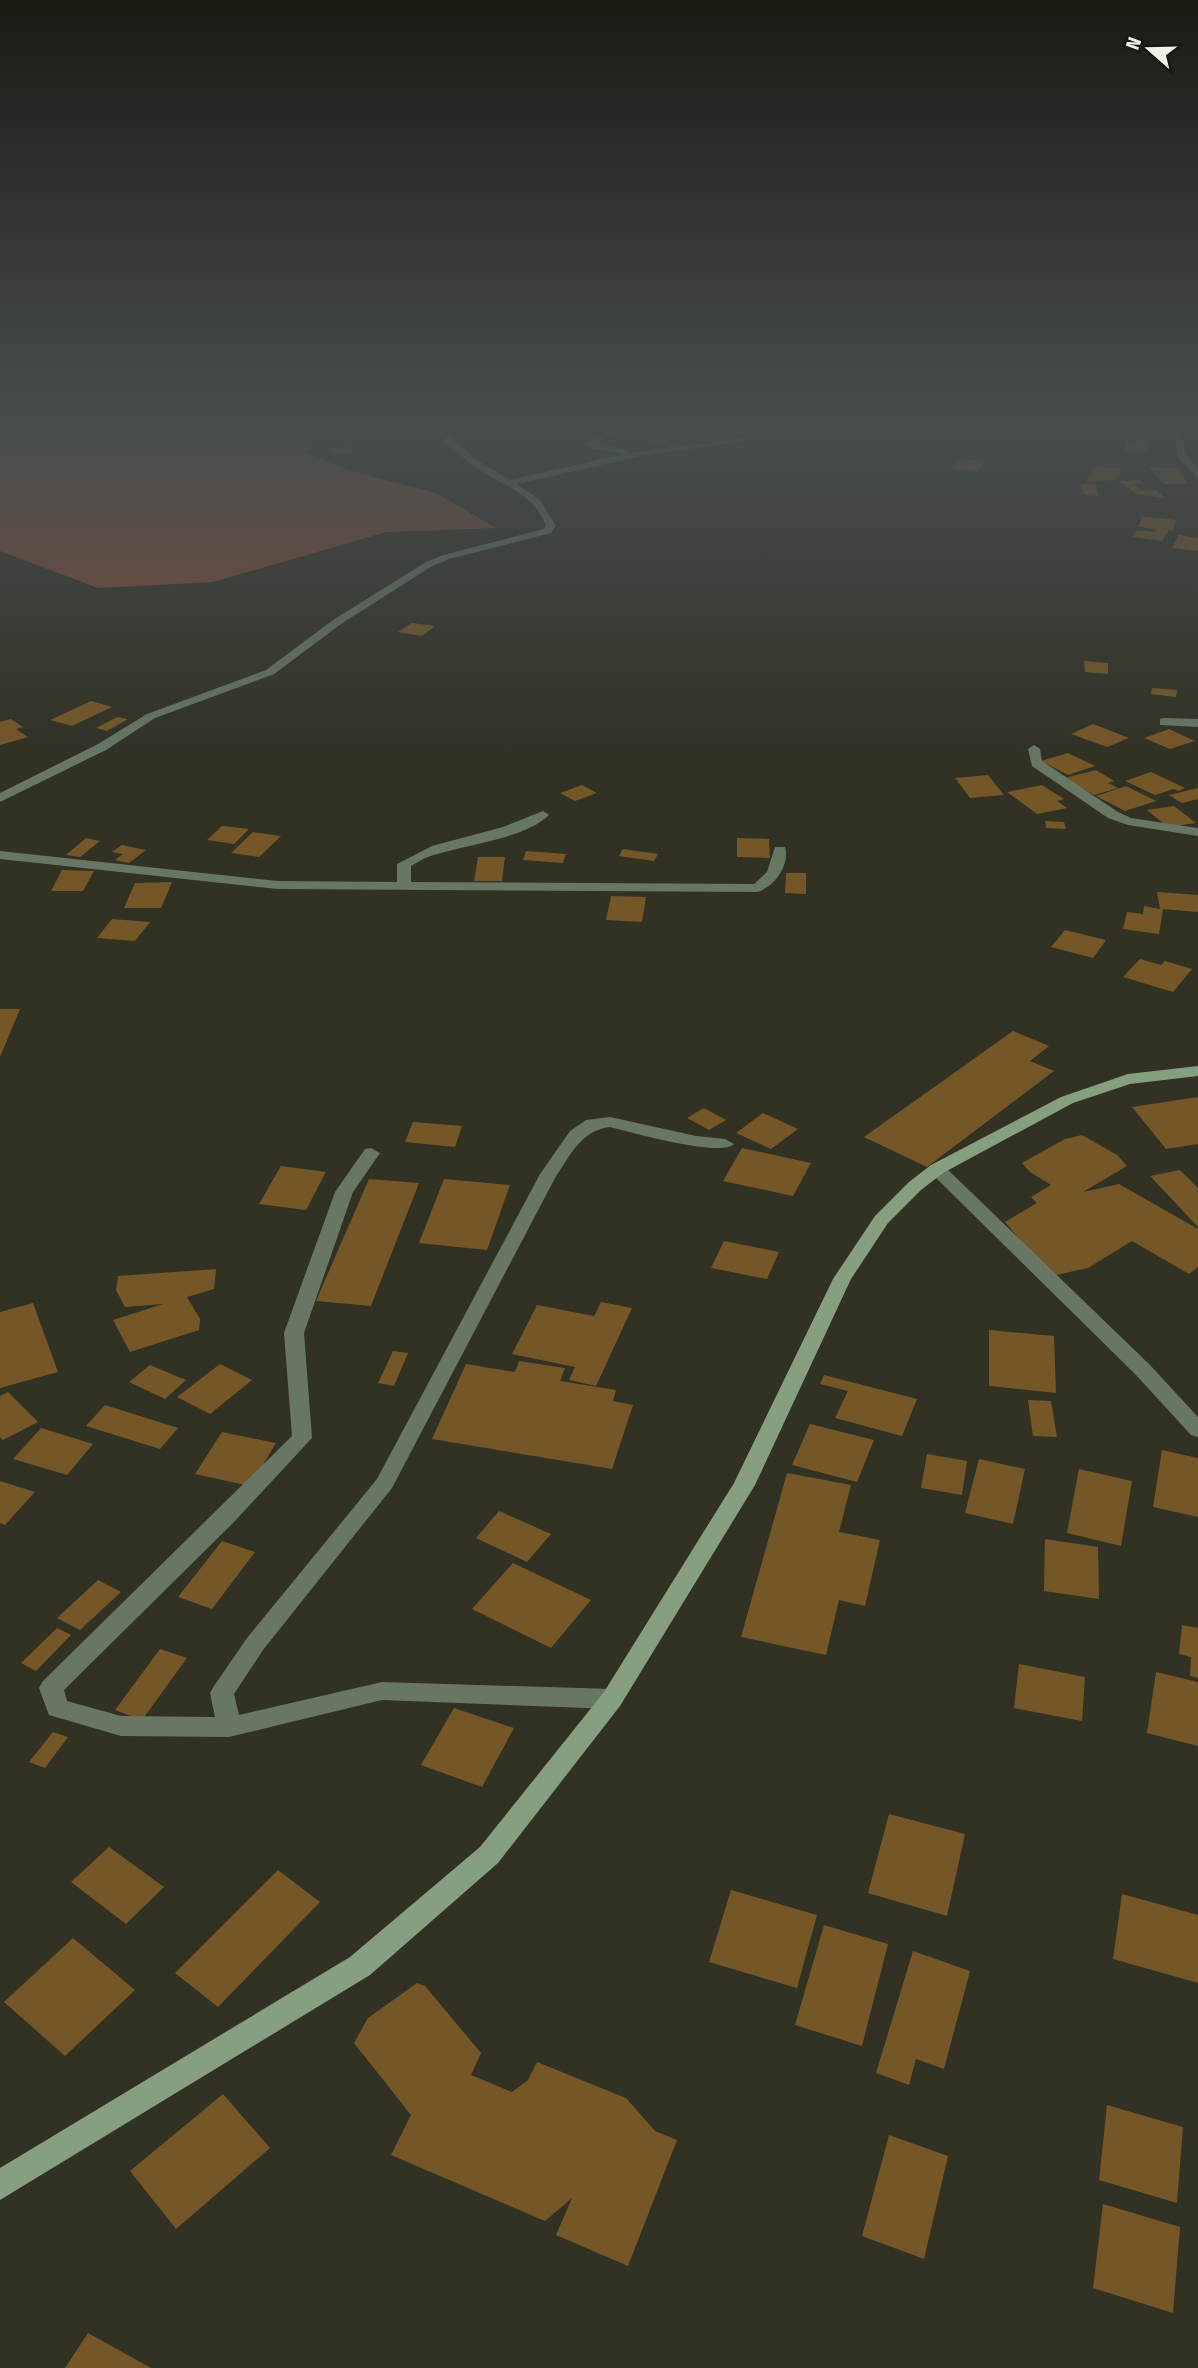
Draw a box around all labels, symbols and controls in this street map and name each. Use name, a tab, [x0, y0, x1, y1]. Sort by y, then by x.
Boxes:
north arrow	[1114, 14, 1184, 84]
text: N	[1121, 34, 1146, 53]

